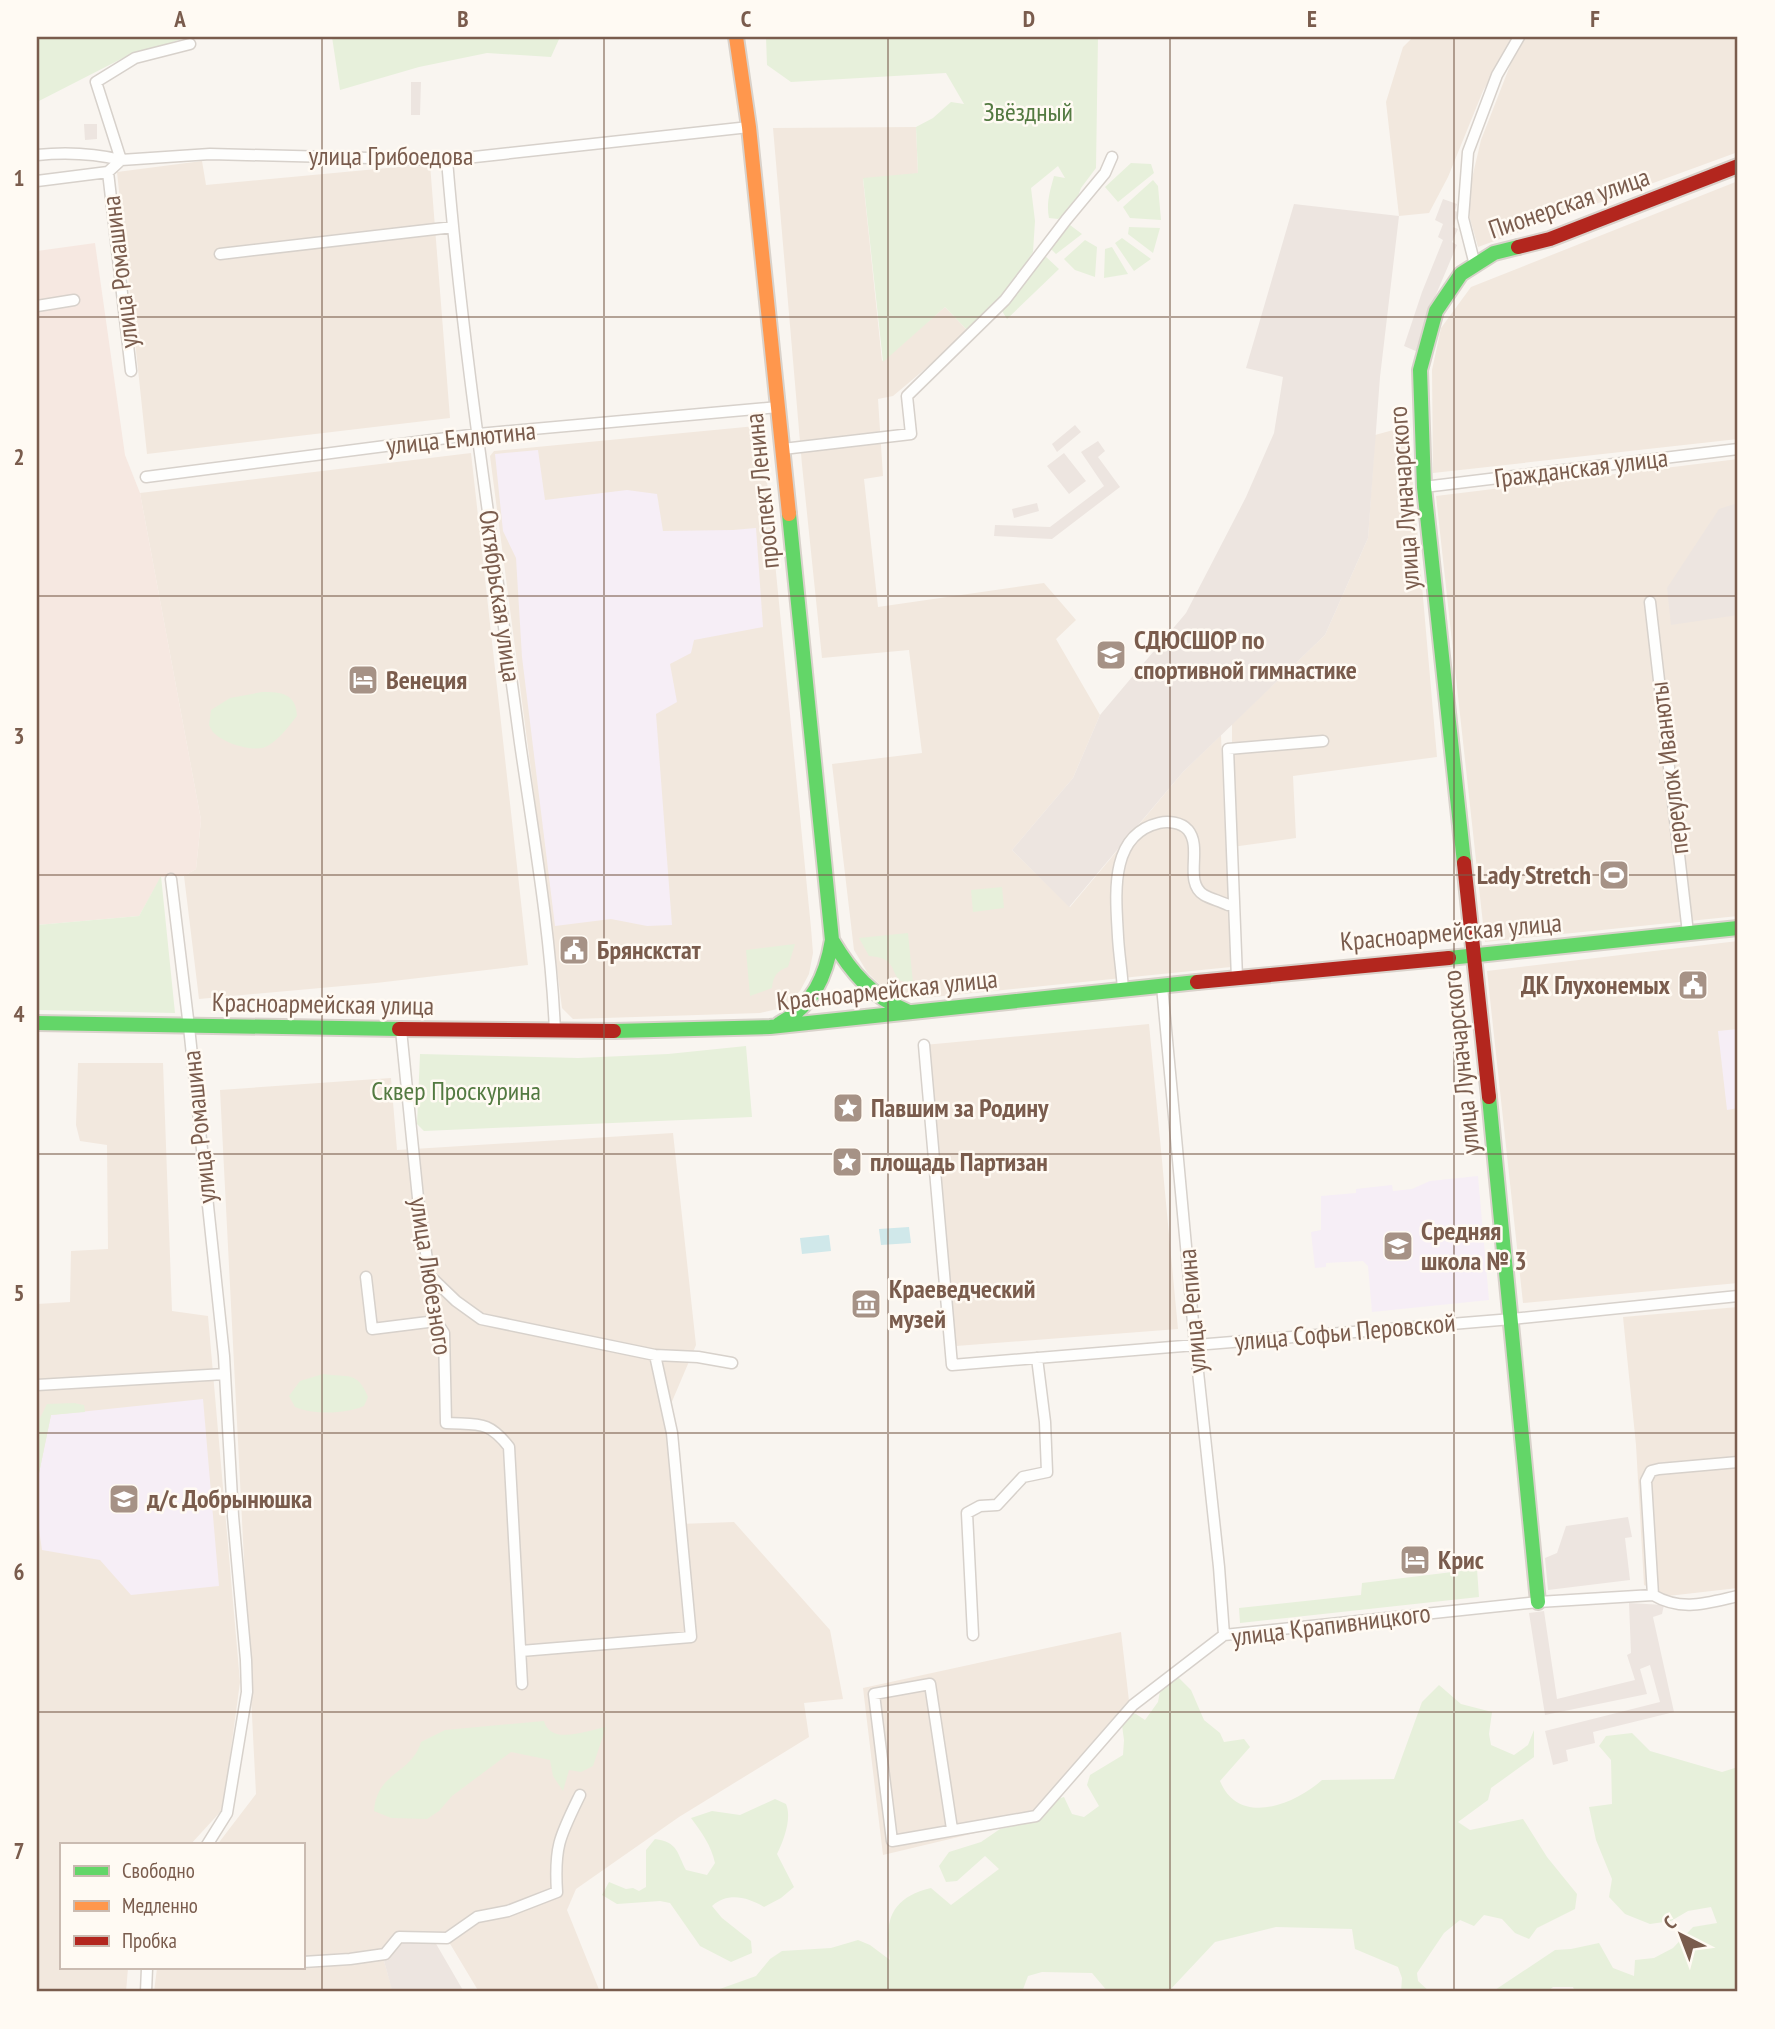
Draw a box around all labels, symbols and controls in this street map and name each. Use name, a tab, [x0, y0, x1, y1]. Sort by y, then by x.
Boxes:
text: A	[173, 4, 186, 33]
text: B	[457, 4, 469, 33]
text: C	[741, 4, 752, 33]
text: D	[1023, 4, 1035, 33]
text: E	[1307, 4, 1317, 33]
text: F	[1590, 4, 1600, 33]
park label: Звёздный	[983, 95, 1073, 128]
street label: улица Грибоедова	[309, 139, 473, 172]
street label: Пионерская улица	[1484, 160, 1654, 246]
text: 1	[14, 163, 25, 192]
street label: улица Ромашина	[94, 194, 145, 350]
street label: улица Луначарского	[1381, 405, 1426, 591]
street label: проспект Ленина	[737, 412, 786, 571]
street label: улица Емлютина	[384, 413, 537, 462]
street label: Гражданская улица	[1492, 440, 1670, 495]
text: 2	[14, 442, 25, 471]
street label: Октябрьская улица	[472, 508, 529, 684]
place label: СДЮСШОР по спортивной гимнастике	[1134, 623, 1357, 686]
school or university icon: СДЮСШОР по спортивной гимнастике	[1094, 638, 1128, 672]
hotel icon: Венеция	[346, 663, 380, 697]
place label: Венеция	[386, 663, 467, 696]
street label: переулок Иванюты	[1642, 680, 1695, 856]
text: 3	[14, 721, 25, 750]
place label: Lady Stretch	[1477, 858, 1591, 891]
sports icon: Lady Stretch	[1597, 858, 1631, 892]
street label: Красноармейская улица	[1339, 905, 1563, 958]
public building icon: Брянскстат	[557, 933, 591, 967]
place label: Брянскстат	[597, 933, 701, 966]
street label: Красноармейская улица	[775, 961, 999, 1018]
place label: ДК Глухонемых	[1521, 968, 1671, 1001]
public building icon: ДК Глухонемых	[1676, 968, 1710, 1002]
street label: улица Луначарского	[1434, 969, 1487, 1155]
street label: Красноармейская улица	[212, 985, 434, 1022]
text: 4	[14, 999, 25, 1028]
street label: улица Ромашина	[174, 1049, 223, 1205]
park label: Сквер Проскурина	[371, 1074, 541, 1107]
place icon: Павшим за Родину	[831, 1091, 865, 1125]
place label: Павшим за Родину	[871, 1091, 1049, 1124]
place icon: площадь Партизан	[830, 1145, 864, 1179]
place label: площадь Партизан	[870, 1145, 1048, 1178]
street label: улица Любезного	[403, 1195, 460, 1357]
place label: Средняя школа № 3	[1421, 1214, 1527, 1277]
school or university icon: Средняя школа № 3	[1381, 1229, 1415, 1263]
street label: улица Репина	[1170, 1247, 1213, 1375]
place label: Краеведческий музей	[889, 1272, 1035, 1335]
text: 5	[14, 1278, 25, 1307]
museum icon: Краеведческий музей	[849, 1287, 883, 1321]
street label: улица Софьи Перовской	[1233, 1305, 1457, 1358]
school or university icon: д/с Добрынюшка	[107, 1482, 141, 1516]
place label: д/с Добрынюшка	[146, 1482, 312, 1515]
hotel icon: Крис	[1398, 1543, 1432, 1577]
place label: Крис	[1438, 1543, 1484, 1576]
text: 6	[14, 1557, 25, 1586]
street label: улица Крапивницкого	[1230, 1596, 1432, 1653]
text: 7	[14, 1836, 25, 1865]
legend	[60, 1843, 304, 1969]
text: Свободно	[122, 1857, 195, 1884]
text: Медленно	[122, 1892, 198, 1919]
north arrow	[1646, 1899, 1716, 1969]
text: С	[1658, 1910, 1681, 1934]
text: Пробка	[122, 1927, 177, 1954]

